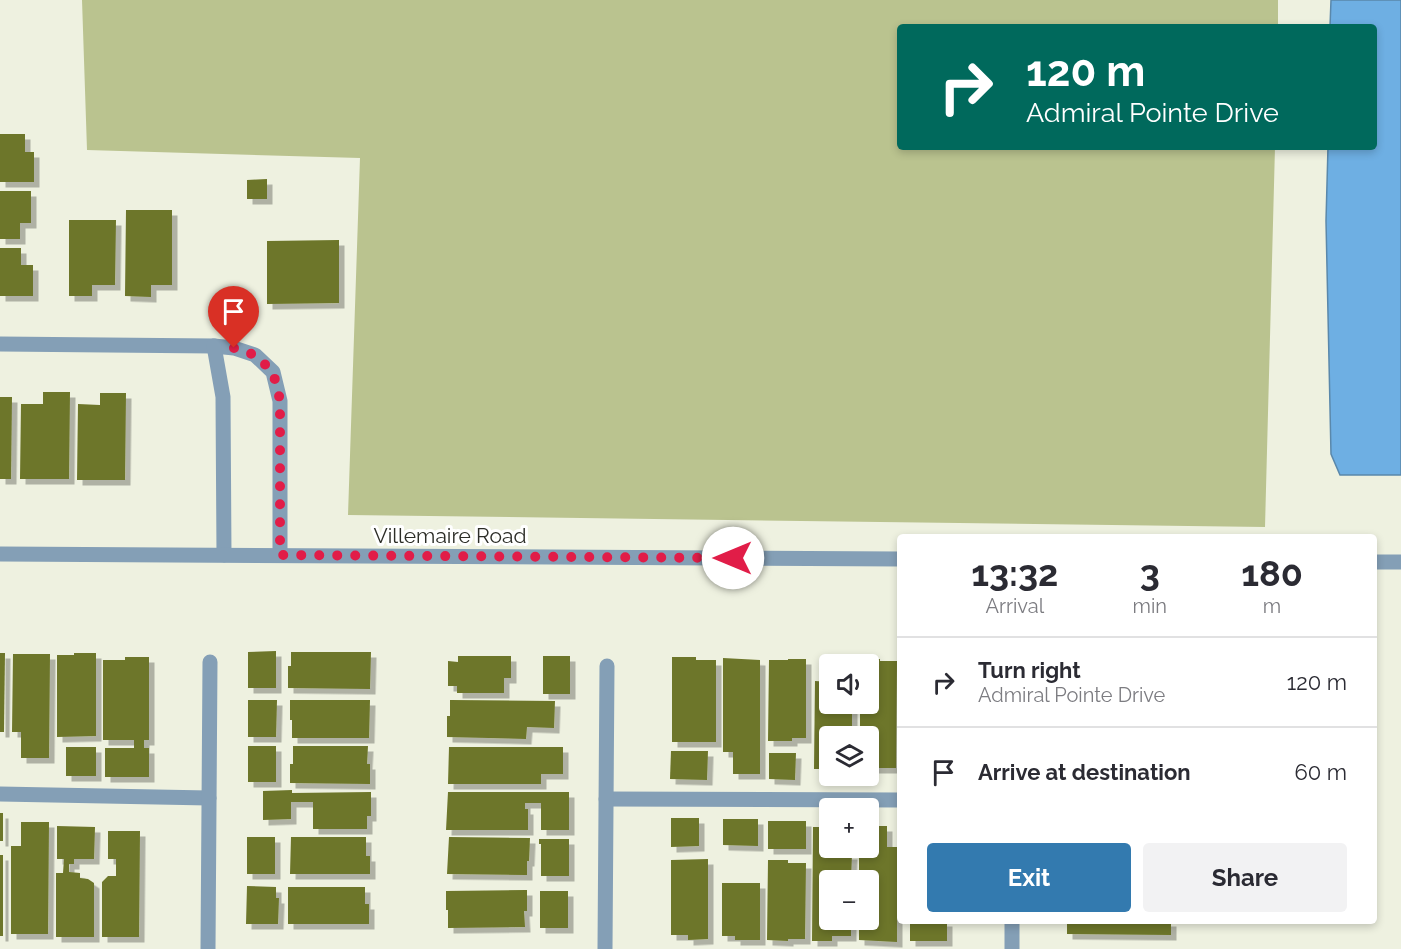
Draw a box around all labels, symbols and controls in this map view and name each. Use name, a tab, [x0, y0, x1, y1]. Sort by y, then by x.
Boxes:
text: 120 m	[1026, 47, 1145, 96]
icon: right	[927, 48, 1005, 126]
text: Admiral Pointe Drive	[1026, 97, 1279, 128]
pin	[208, 286, 259, 348]
icon: arrive	[217, 295, 250, 328]
street label: Villemaire Road	[374, 523, 527, 548]
position arrow	[701, 526, 765, 590]
text: 13:32	[971, 552, 1058, 594]
text: 3	[1140, 552, 1160, 594]
text: 180	[1241, 552, 1303, 594]
text: Arrival	[985, 594, 1044, 618]
text: min	[1133, 594, 1167, 618]
text: m	[1263, 594, 1281, 618]
map controls	[819, 654, 879, 930]
button: sound	[819, 654, 879, 714]
text: Turn right	[978, 657, 1081, 683]
icon: right	[927, 666, 960, 699]
text: 120 m	[1287, 669, 1347, 695]
text: Admiral Pointe Drive	[978, 683, 1165, 707]
button: layers	[819, 726, 879, 786]
icon: arrive	[927, 756, 960, 789]
text: Arrive at destination	[978, 759, 1191, 785]
text: 60 m	[1294, 759, 1347, 785]
button: +	[819, 798, 879, 858]
button: Exit	[927, 843, 1131, 912]
button: Share	[1143, 843, 1347, 912]
button: −	[819, 870, 879, 930]

